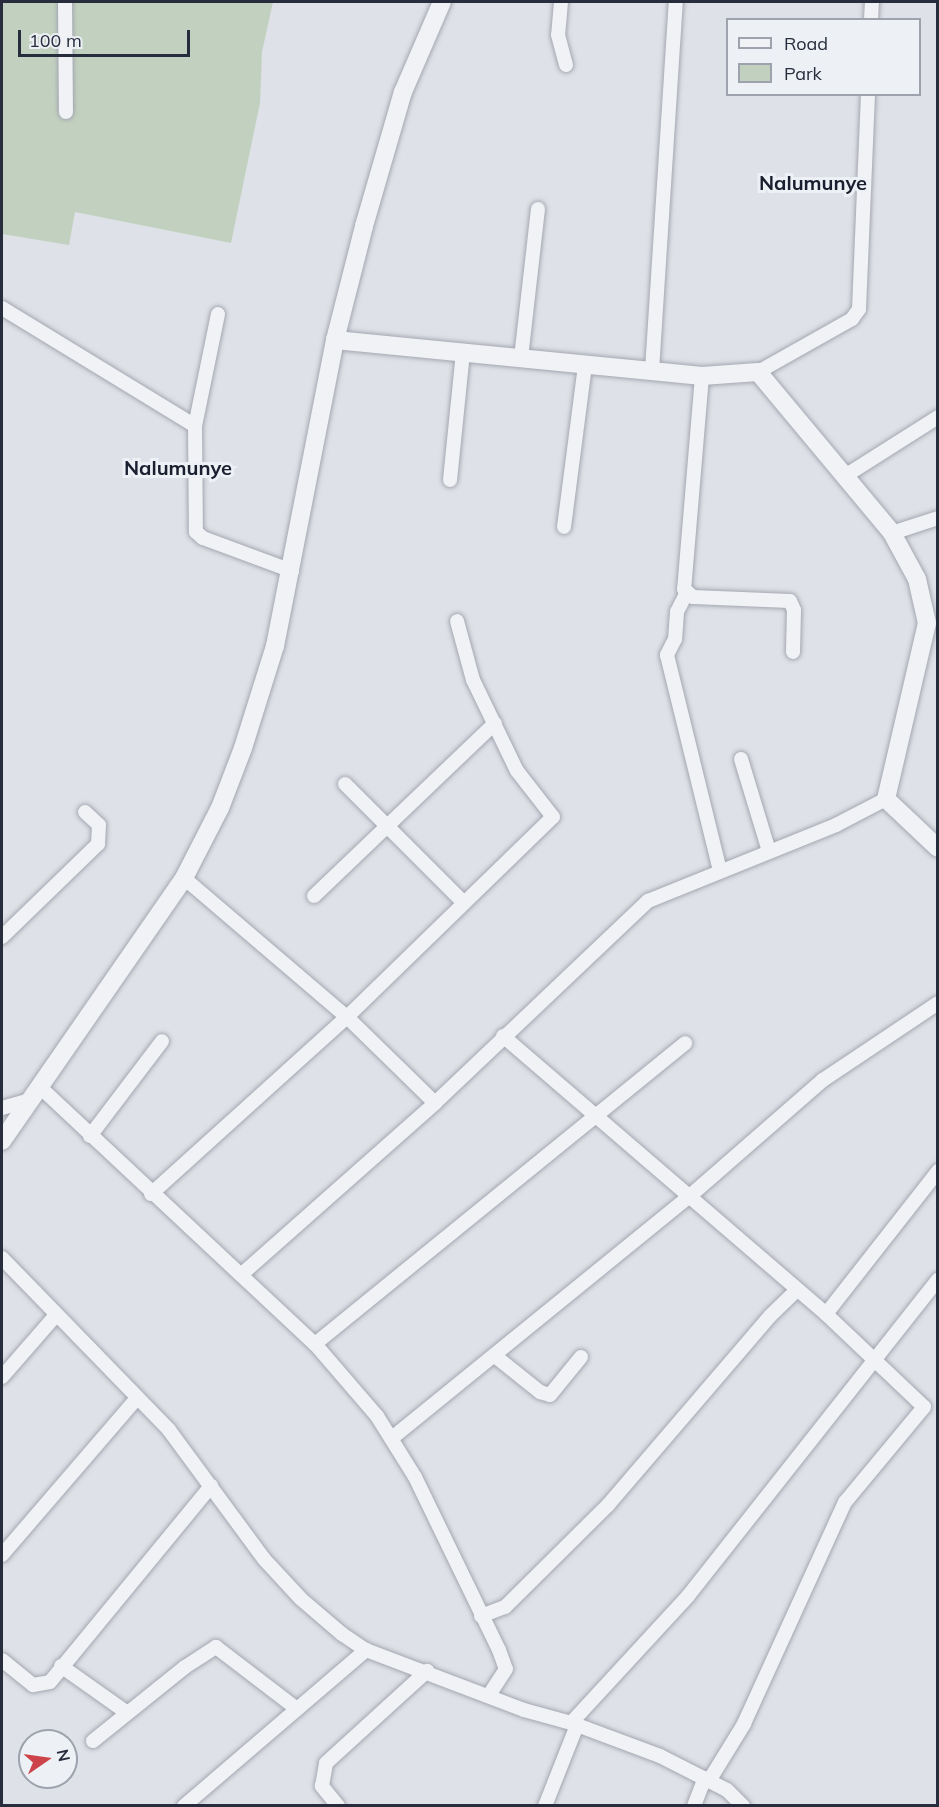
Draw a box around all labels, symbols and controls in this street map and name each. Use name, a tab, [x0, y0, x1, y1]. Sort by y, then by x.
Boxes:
scale bar	[21, 18, 194, 56]
legend	[726, 18, 921, 96]
text: 100 m	[29, 29, 82, 52]
text: Road	[784, 32, 828, 55]
text: Park	[784, 62, 822, 85]
district label: Nalumunye	[759, 170, 867, 194]
district label: Nalumunye	[124, 455, 232, 479]
north arrow	[18, 1729, 78, 1789]
text: N	[52, 1747, 75, 1764]

